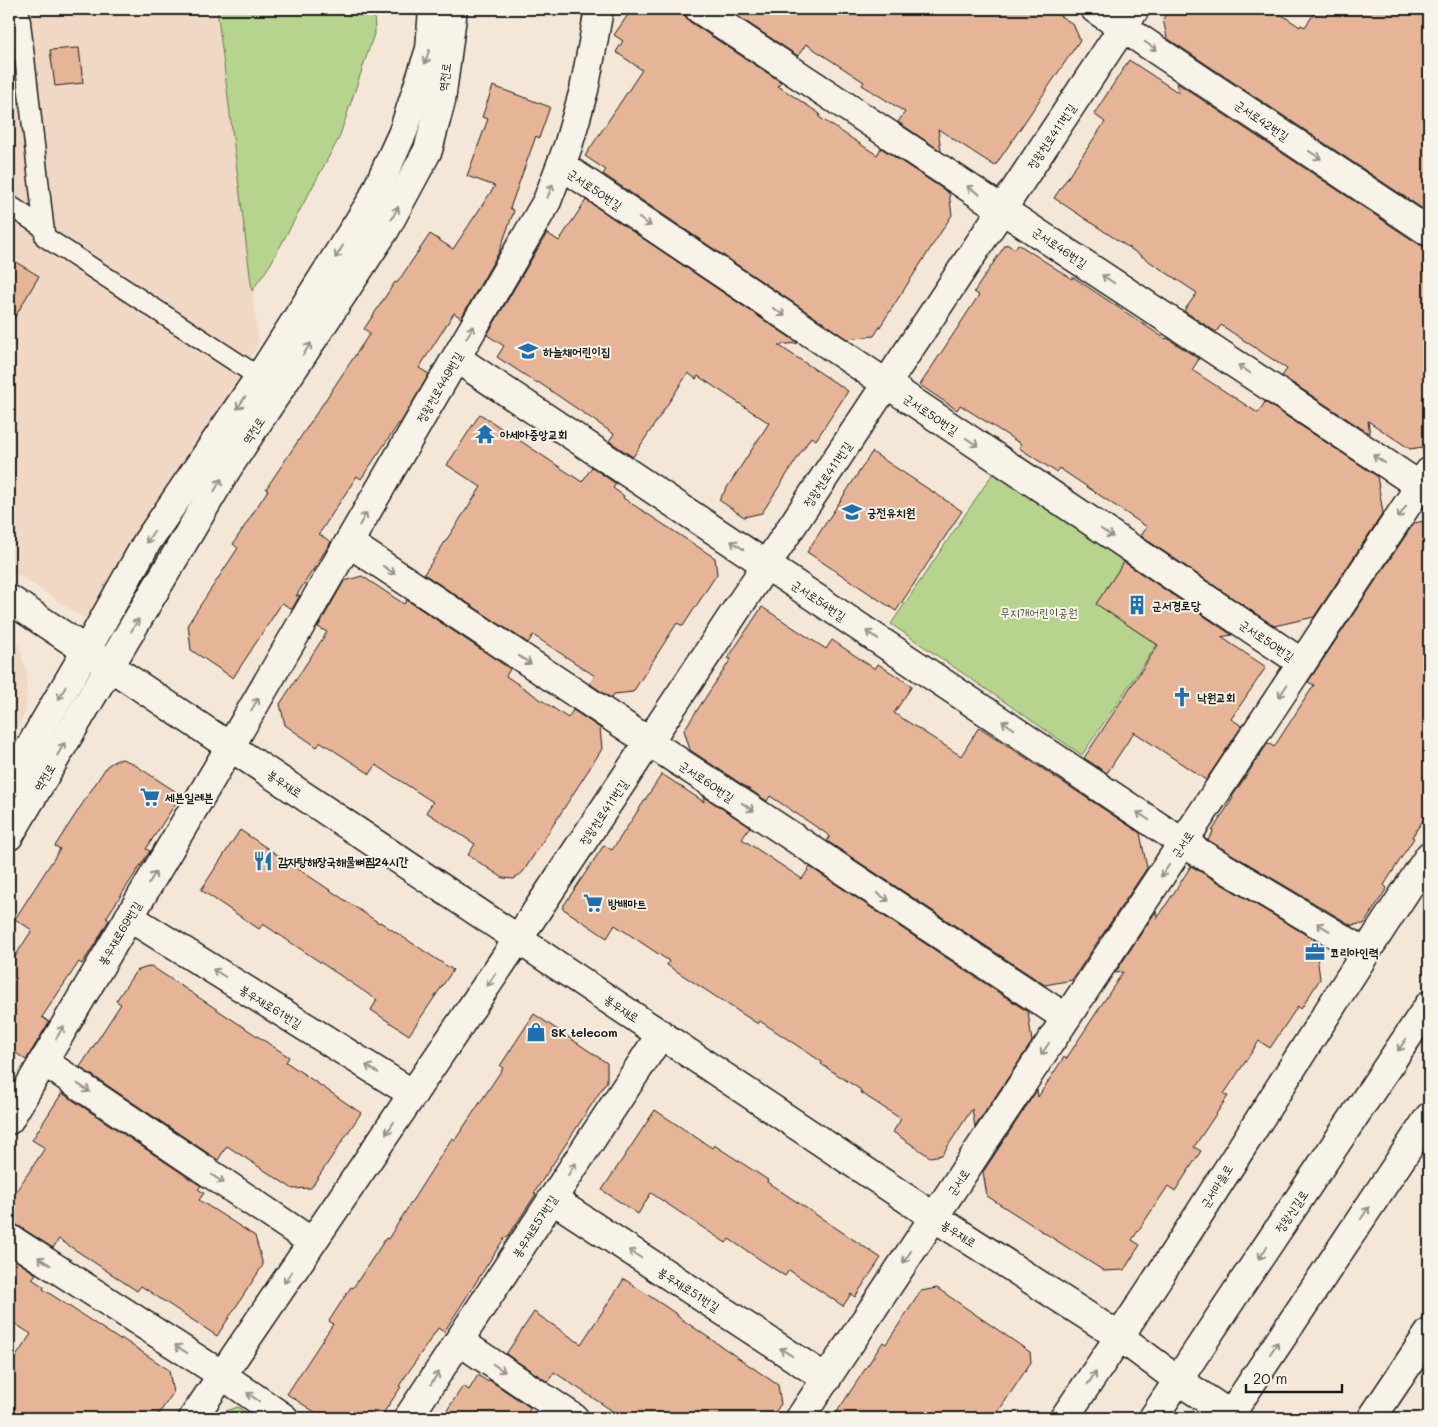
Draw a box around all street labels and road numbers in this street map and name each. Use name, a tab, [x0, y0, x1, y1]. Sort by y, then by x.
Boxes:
street label: 역전로	[434, 62, 454, 92]
street label: 군서로42번길	[1232, 96, 1292, 144]
street label: 정왕천로411번길	[1023, 100, 1079, 172]
street label: 군서로50번길	[565, 165, 626, 213]
street label: 군서로46번길	[1030, 223, 1091, 271]
street label: 정왕천로449번길	[412, 348, 466, 425]
street label: 군서로50번길	[901, 390, 962, 438]
street label: 역전로	[238, 414, 268, 446]
street label: 정왕천로411번길	[799, 438, 855, 510]
street label: 군서로54번길	[789, 576, 850, 624]
street label: 군서로50번길	[1237, 616, 1298, 664]
street label: 군서로60번길	[676, 757, 738, 805]
street label: 역전로	[30, 760, 58, 794]
street label: 봉우재로	[265, 766, 305, 800]
street label: 정왕천로411번길	[575, 776, 631, 848]
street label: 군서로	[1167, 828, 1197, 860]
street label: 봉우재로69번길	[94, 898, 145, 968]
street label: 봉우재로61번길	[237, 981, 305, 1032]
street label: 봉우재로	[602, 991, 642, 1025]
street label: 군서마을로	[1196, 1161, 1236, 1211]
street label: 군서로	[943, 1166, 973, 1198]
street label: 정왕신길로	[1271, 1187, 1311, 1235]
street label: 봉우재로57번길	[508, 1191, 560, 1260]
street label: 봉우재로	[938, 1216, 980, 1250]
street label: 봉우재로51번길	[655, 1263, 723, 1315]

